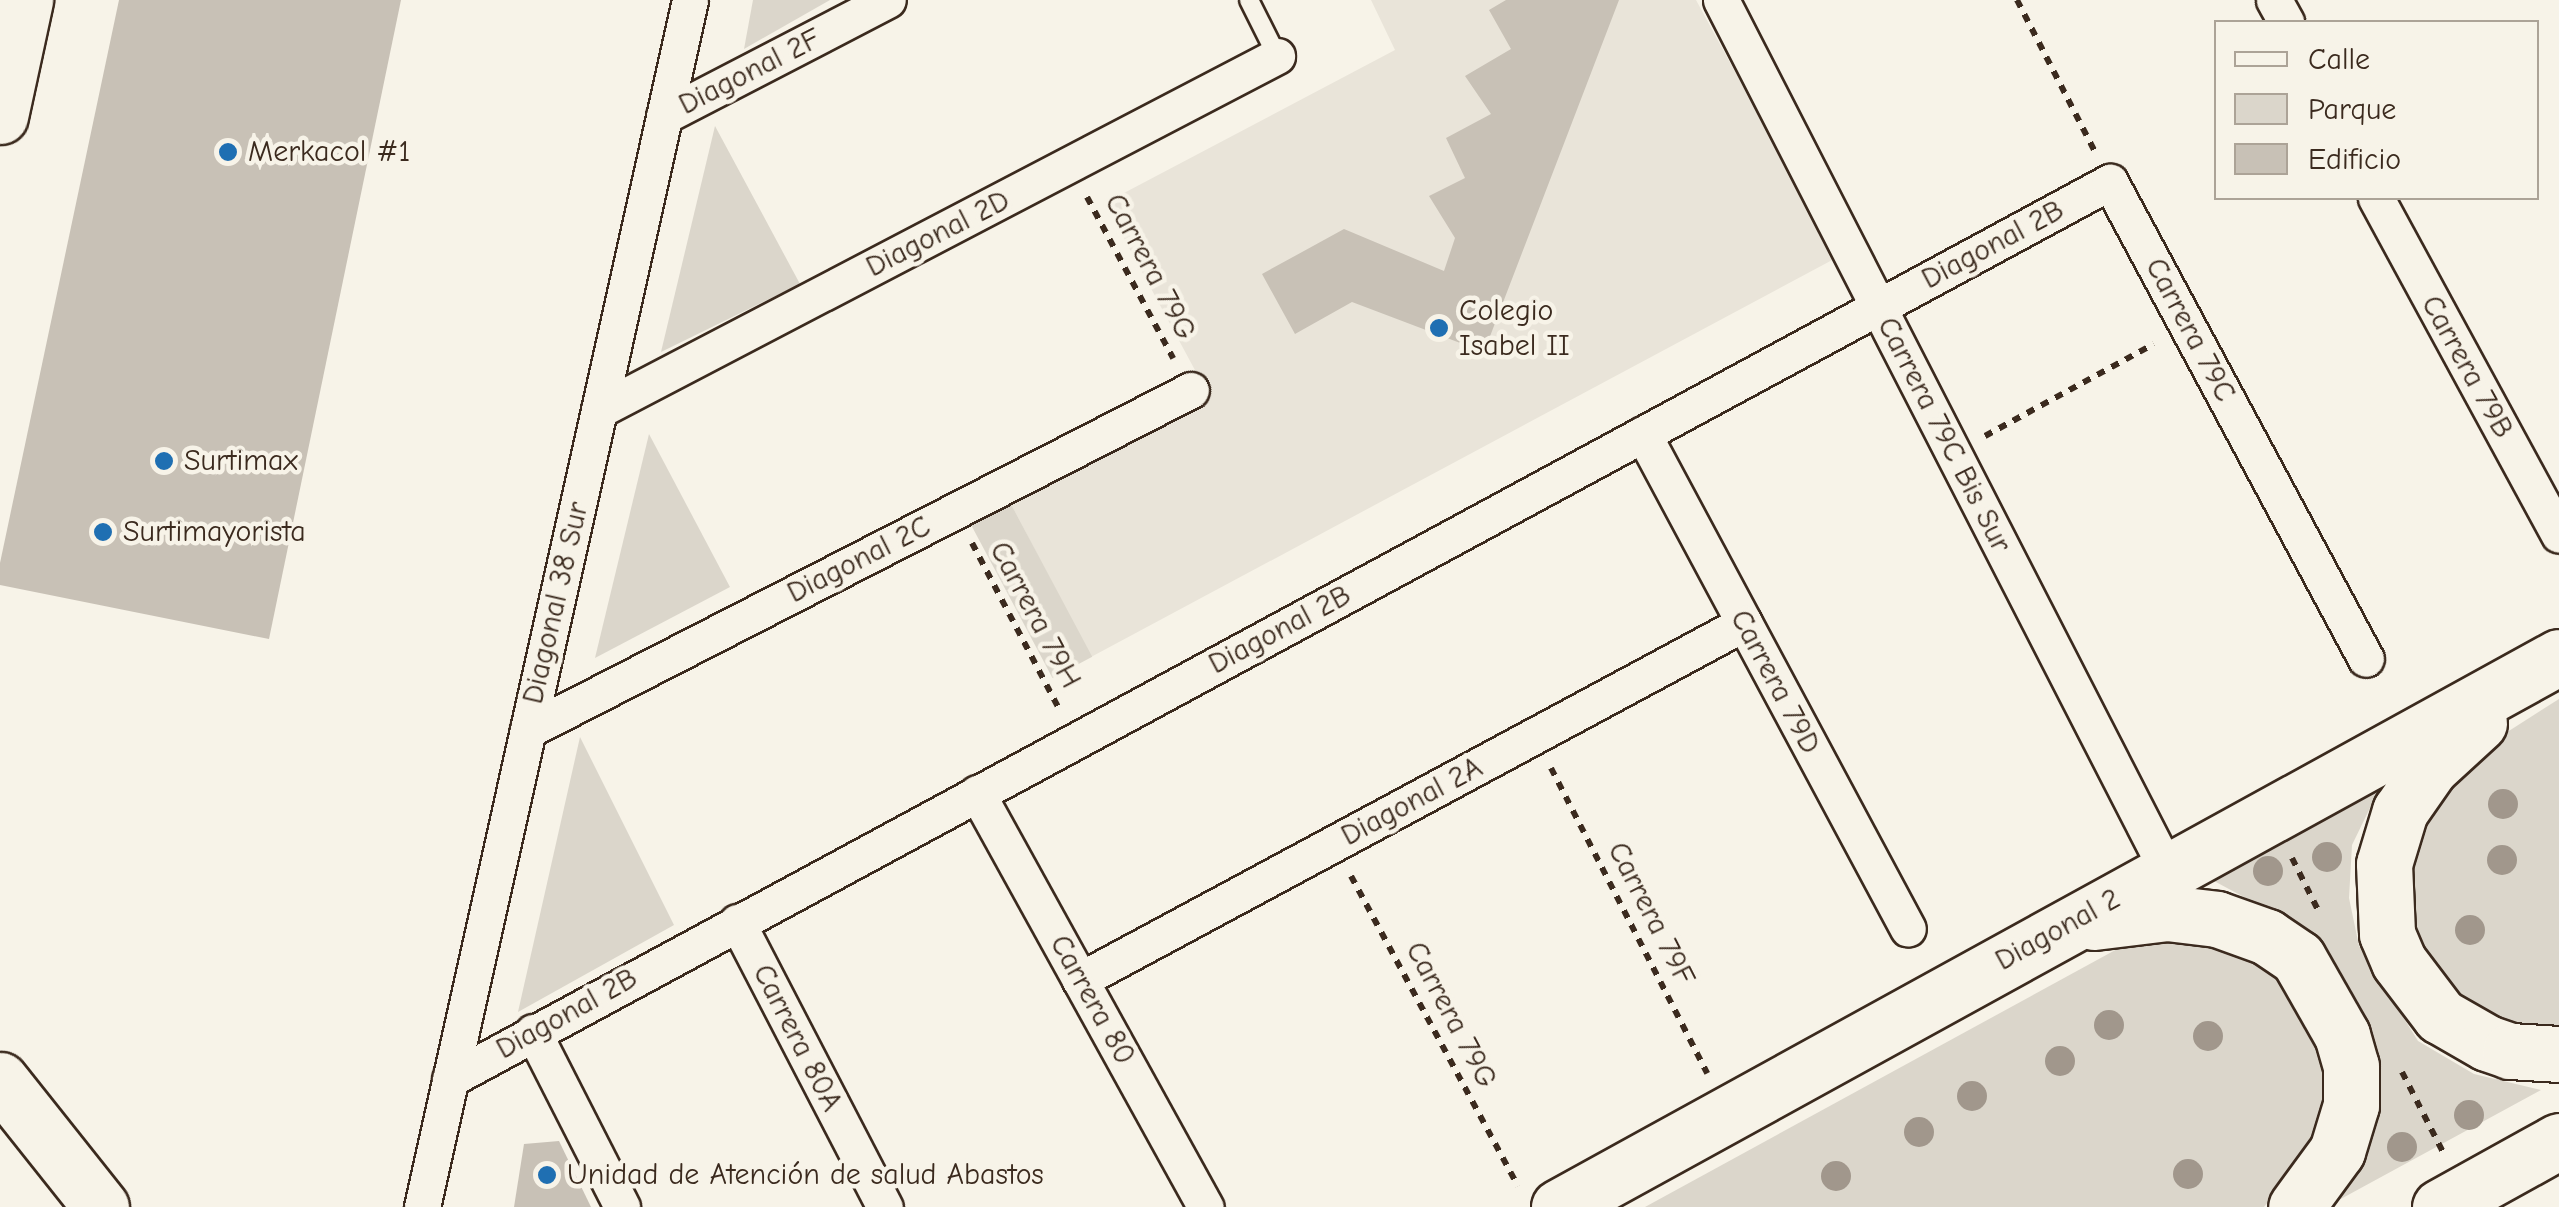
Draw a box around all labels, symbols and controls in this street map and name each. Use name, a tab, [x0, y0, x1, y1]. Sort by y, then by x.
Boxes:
legend	[2214, 20, 2539, 200]
street label: Diagonal 2F	[673, 21, 827, 123]
text: Calle	[2308, 42, 2370, 77]
text: Parque	[2308, 92, 2396, 127]
place label: Merkacol #1	[248, 134, 410, 170]
marker: Merkacol #1	[217, 141, 239, 163]
text: Edificio	[2308, 142, 2401, 177]
street label: Diagonal 2D	[860, 183, 1016, 285]
street label: Carrera 79G	[1096, 188, 1204, 346]
street label: Diagonal 2B	[1916, 193, 2070, 297]
street label: Carrera 79C	[2137, 252, 2243, 408]
street label: Carrera 79B	[2413, 289, 2521, 445]
place label: Colegio Isabel II	[1459, 293, 1570, 364]
street label: Carrera 79C Bis Sur	[1869, 311, 2019, 559]
marker: Colegio Isabel II	[1428, 317, 1450, 339]
place label: Surtimax	[184, 443, 298, 479]
marker: Surtimax	[153, 450, 175, 472]
street label: Diagonal 38 Sur	[515, 499, 597, 707]
street label: Diagonal 2C	[781, 509, 937, 611]
place label: Surtimayorista	[123, 514, 306, 550]
marker: Surtimayorista	[92, 521, 114, 543]
street label: Carrera 79H	[981, 536, 1089, 694]
street label: Diagonal 2B	[1203, 578, 1357, 682]
street label: Carrera 79D	[1722, 604, 1828, 760]
street label: Diagonal 2A	[1335, 750, 1489, 854]
street label: Carrera 79F	[1599, 836, 1703, 992]
street label: Diagonal 2	[1989, 881, 2127, 979]
street label: Carrera 80	[1042, 929, 1142, 1071]
street label: Carrera 79G	[1397, 936, 1505, 1094]
street label: Carrera 80A	[745, 958, 849, 1118]
street label: Diagonal 2B	[490, 960, 644, 1068]
place label: Unidad de Atención de salud Abastos	[567, 1157, 1044, 1193]
marker: Unidad de Atención de salud Abastos	[536, 1164, 558, 1186]

